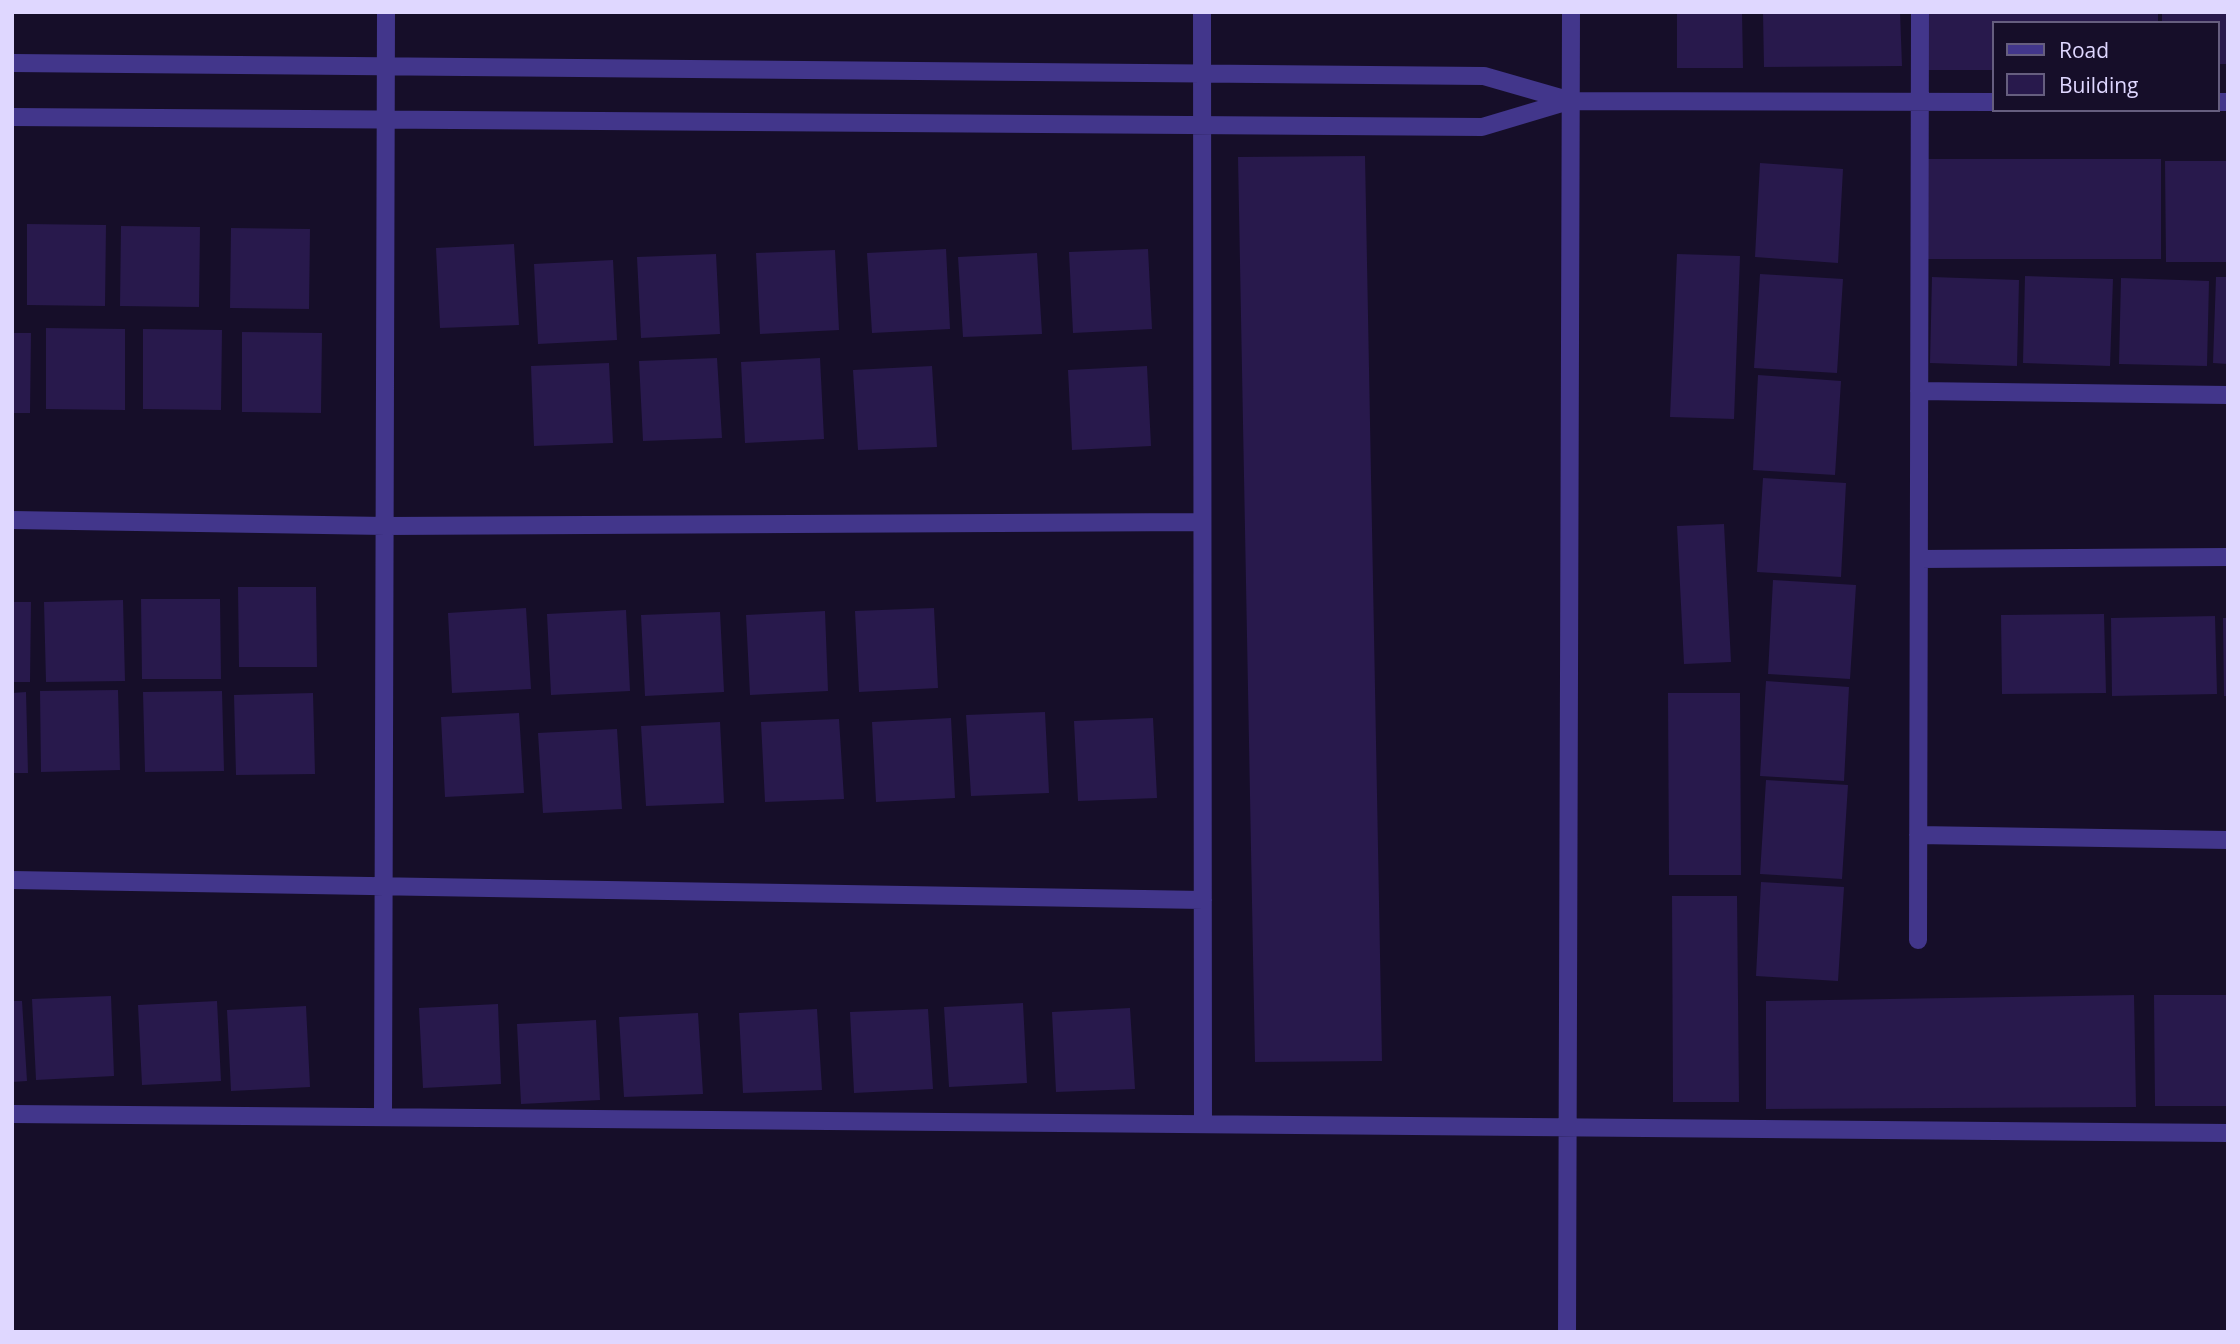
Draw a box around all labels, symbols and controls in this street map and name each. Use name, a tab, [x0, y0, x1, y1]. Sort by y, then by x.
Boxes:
legend	[1992, 21, 2219, 112]
text: Road	[2059, 36, 2109, 64]
text: Building	[2059, 71, 2138, 99]

